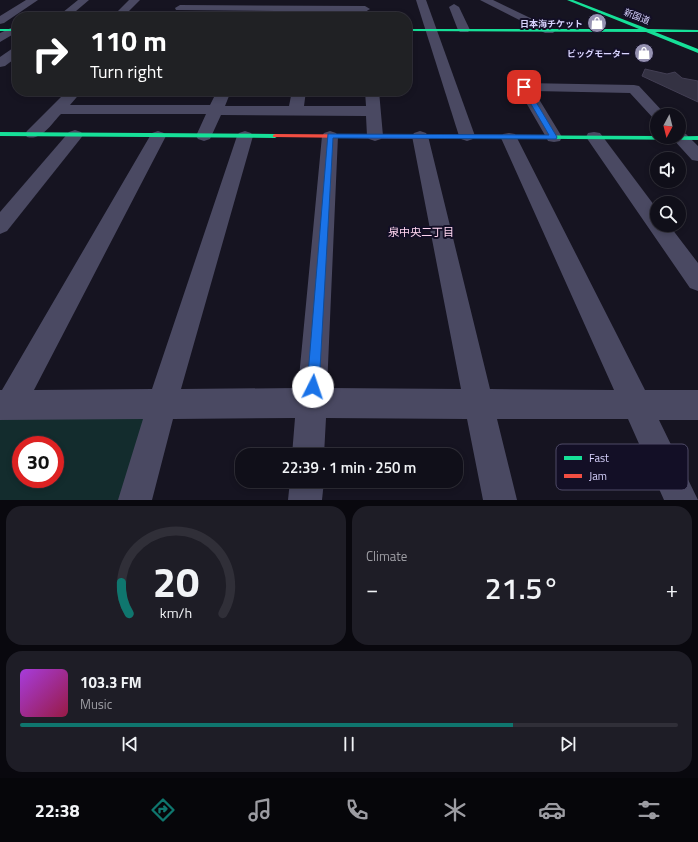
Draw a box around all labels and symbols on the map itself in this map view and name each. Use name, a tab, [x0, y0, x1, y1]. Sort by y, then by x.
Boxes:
street label: 新国道	[622, 5, 652, 27]
shop icon: 日本海チケット	[586, 12, 608, 34]
place label: 日本海チケット	[520, 17, 583, 30]
shop icon: ビッグモーター	[633, 42, 655, 64]
place label: ビッグモーター	[567, 47, 630, 60]
pin	[507, 70, 541, 104]
north arrow	[650, 108, 686, 144]
district label: 泉中央二丁目	[388, 224, 454, 240]
position arrow	[292, 366, 334, 408]
speed limit sign: 30	[12, 436, 64, 488]
legend	[556, 444, 688, 490]
text: Fast	[589, 450, 609, 466]
text: Jam	[589, 468, 607, 484]

